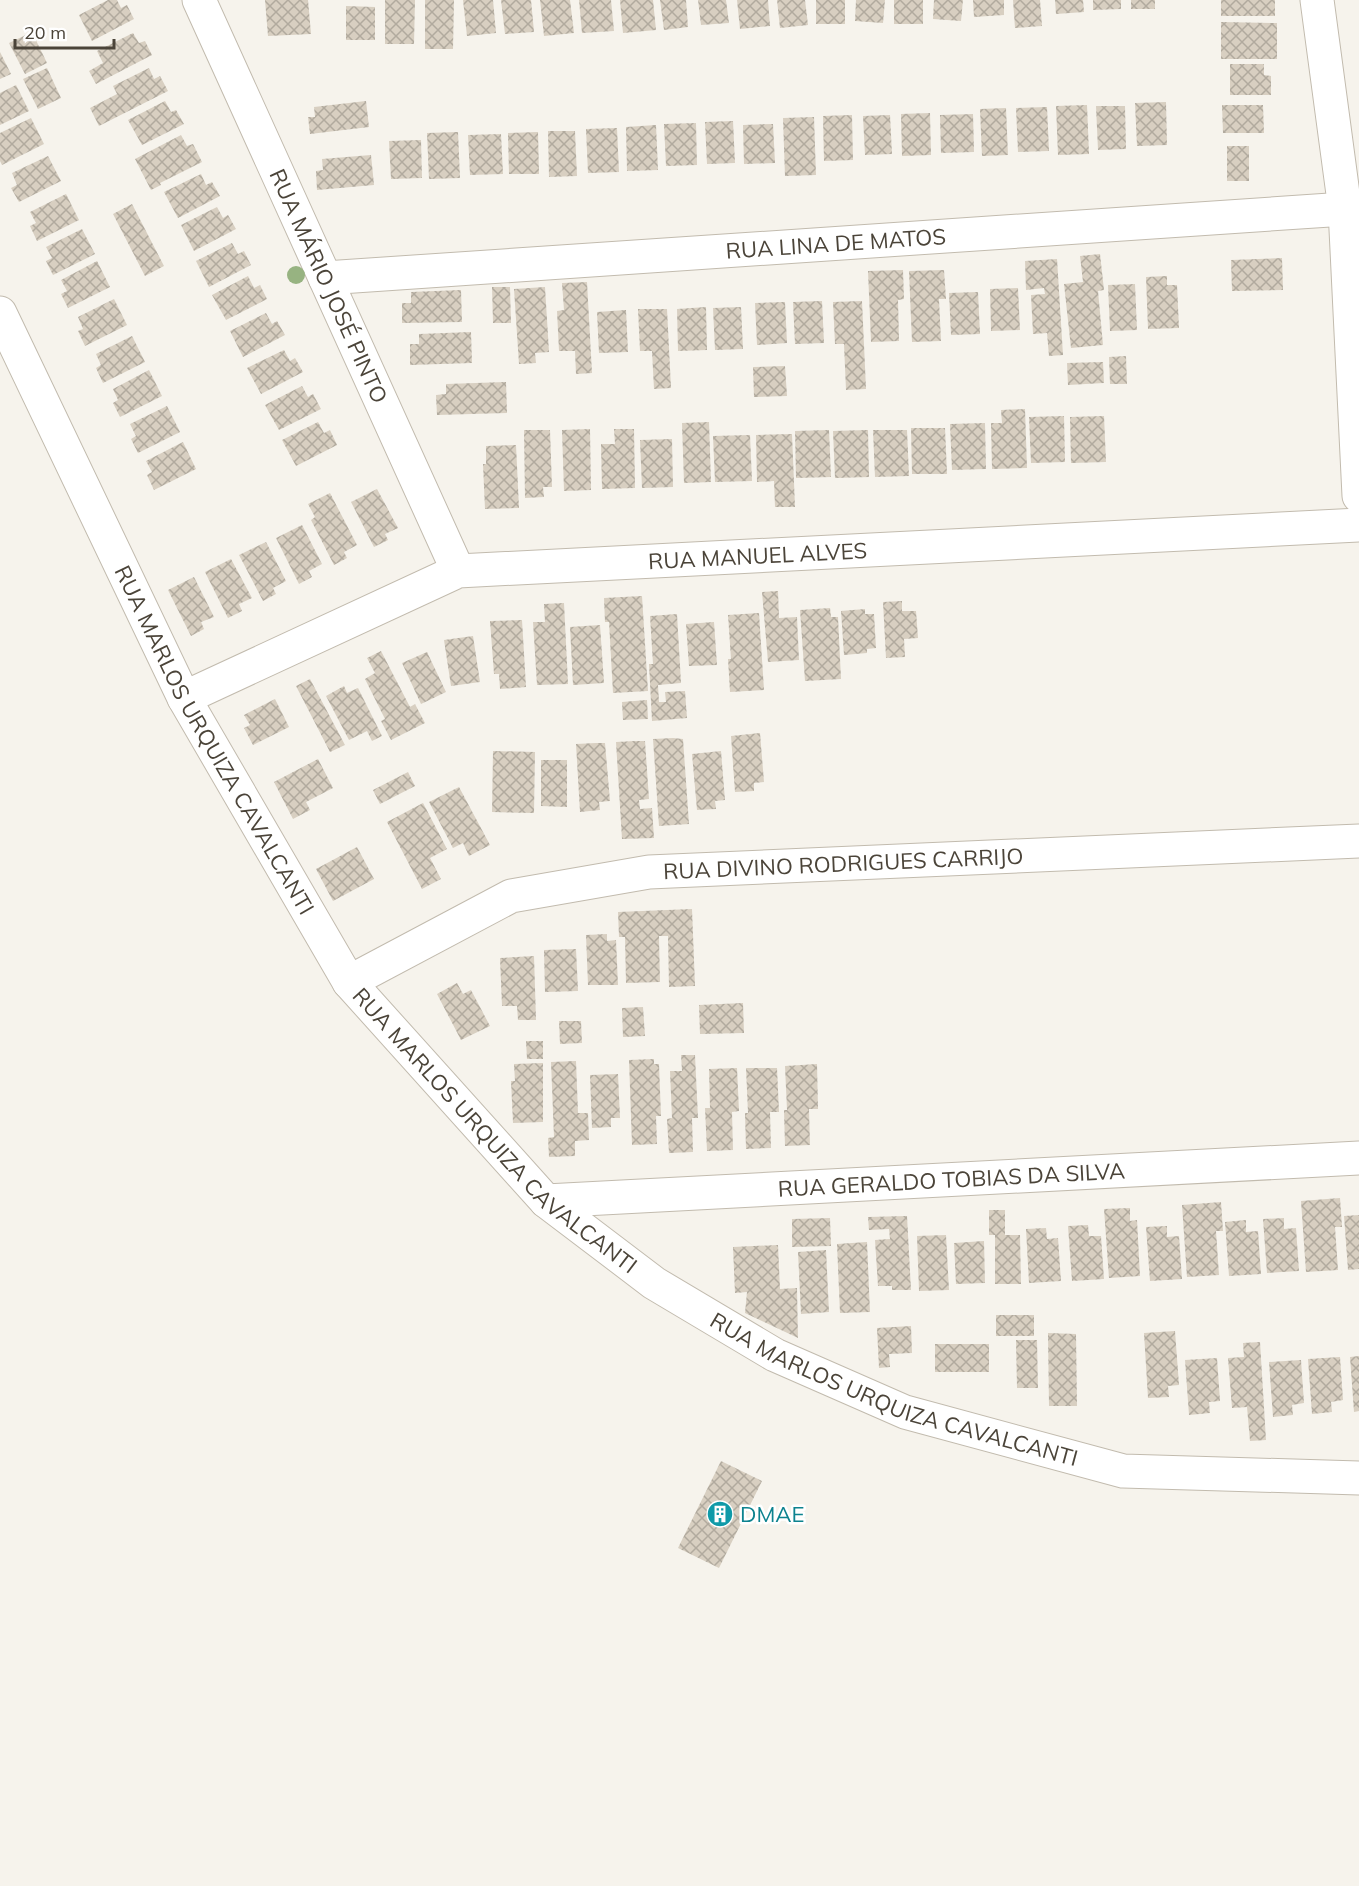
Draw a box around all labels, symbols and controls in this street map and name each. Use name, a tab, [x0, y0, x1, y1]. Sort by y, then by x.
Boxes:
scale bar	[15, 12, 114, 50]
text: 20 m	[24, 21, 66, 44]
street label: RUA MÁRIO JOSÉ PINTO	[263, 164, 394, 408]
street label: RUA LINA DE MATOS	[725, 222, 947, 265]
street label: RUA MANUEL ALVES	[647, 536, 868, 575]
street label: RUA MARLOS URQUIZA CAVALCANTI	[109, 561, 321, 919]
street label: RUA DIVINO RODRIGUES CARRIJO	[663, 842, 1024, 885]
street label: RUA MARLOS URQUIZA CAVALCANTI	[347, 982, 643, 1279]
street label: RUA GERALDO TOBIAS DA SILVA	[777, 1156, 1126, 1203]
street label: RUA MARLOS URQUIZA CAVALCANTI	[705, 1306, 1081, 1472]
building icon: DMAE	[705, 1499, 735, 1529]
place label: DMAE	[740, 1500, 804, 1528]

